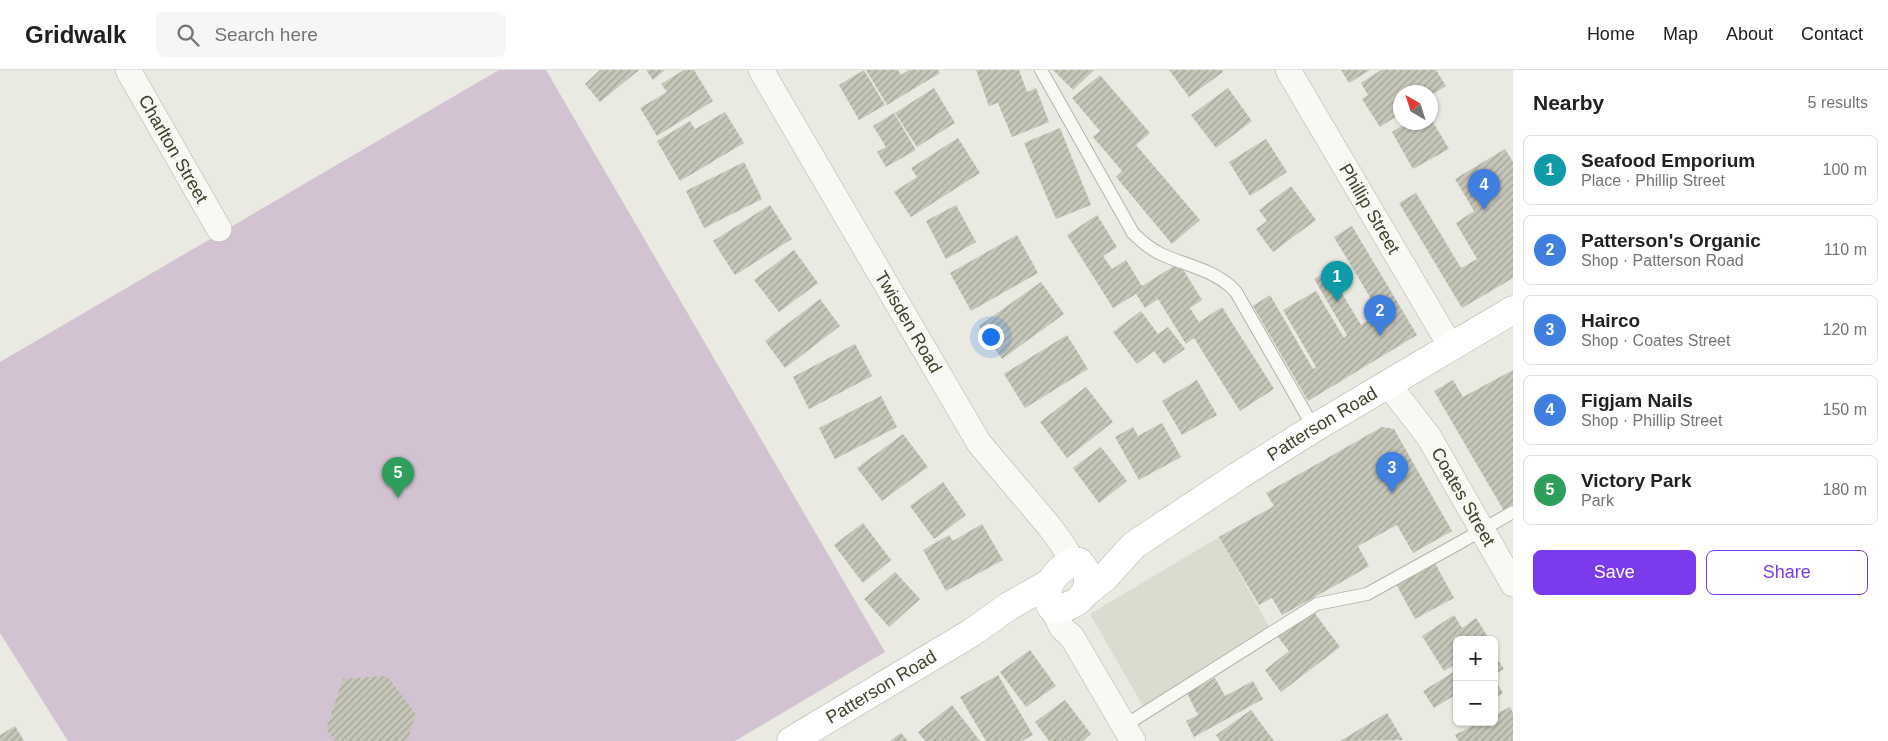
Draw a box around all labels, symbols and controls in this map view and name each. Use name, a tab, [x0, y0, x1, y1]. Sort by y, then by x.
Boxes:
search box	[156, 12, 506, 57]
text: Gridwalk	[25, 21, 126, 48]
icon: search	[174, 21, 202, 49]
text: Search here	[214, 24, 318, 45]
text: Home	[1587, 24, 1635, 44]
text: Map	[1663, 24, 1698, 44]
text: About	[1726, 24, 1773, 44]
text: Contact	[1801, 24, 1863, 44]
north arrow	[1393, 85, 1438, 130]
street label: Charlton Street	[134, 91, 212, 207]
text: Nearby	[1533, 91, 1604, 114]
text: 5 results	[1808, 94, 1868, 111]
text: Seafood Emporium	[1581, 150, 1755, 171]
street label: Phillip Street	[1335, 160, 1404, 257]
text: 1	[1546, 161, 1554, 178]
text: 100 m	[1823, 161, 1867, 178]
pin: 4	[1468, 169, 1500, 210]
text: Place · Phillip Street	[1581, 172, 1725, 189]
text: Patterson's Organic	[1581, 230, 1761, 251]
text: 2	[1546, 241, 1554, 258]
text: 110 m	[1824, 241, 1867, 258]
text: Shop · Patterson Road	[1581, 252, 1744, 269]
pin: 1	[1321, 261, 1353, 302]
street label: Twisden Road	[871, 268, 946, 376]
pin: 2	[1364, 295, 1396, 336]
text: Hairco	[1581, 310, 1640, 331]
text: 3	[1546, 321, 1554, 338]
text: 120 m	[1823, 321, 1867, 338]
your location	[978, 324, 1004, 350]
text: Shop · Coates Street	[1581, 332, 1730, 349]
street label: Patterson Road	[1263, 383, 1381, 465]
text: Figjam Nails	[1581, 390, 1693, 411]
text: 4	[1546, 401, 1554, 418]
text: 150 m	[1823, 401, 1867, 418]
text: Shop · Phillip Street	[1581, 412, 1722, 429]
street label: Coates Street	[1427, 444, 1499, 550]
pin: 3	[1376, 452, 1408, 493]
pin: 5	[382, 457, 414, 498]
text: Victory Park	[1581, 470, 1692, 491]
text: 5	[1546, 481, 1554, 498]
text: 180 m	[1823, 481, 1867, 498]
text: Park	[1581, 492, 1614, 509]
button: Save	[1533, 550, 1696, 595]
button: Share	[1706, 550, 1868, 595]
map controls	[1453, 636, 1498, 726]
button: +	[1453, 636, 1498, 681]
street label: Patterson Road	[822, 646, 940, 728]
button: −	[1453, 681, 1498, 726]

